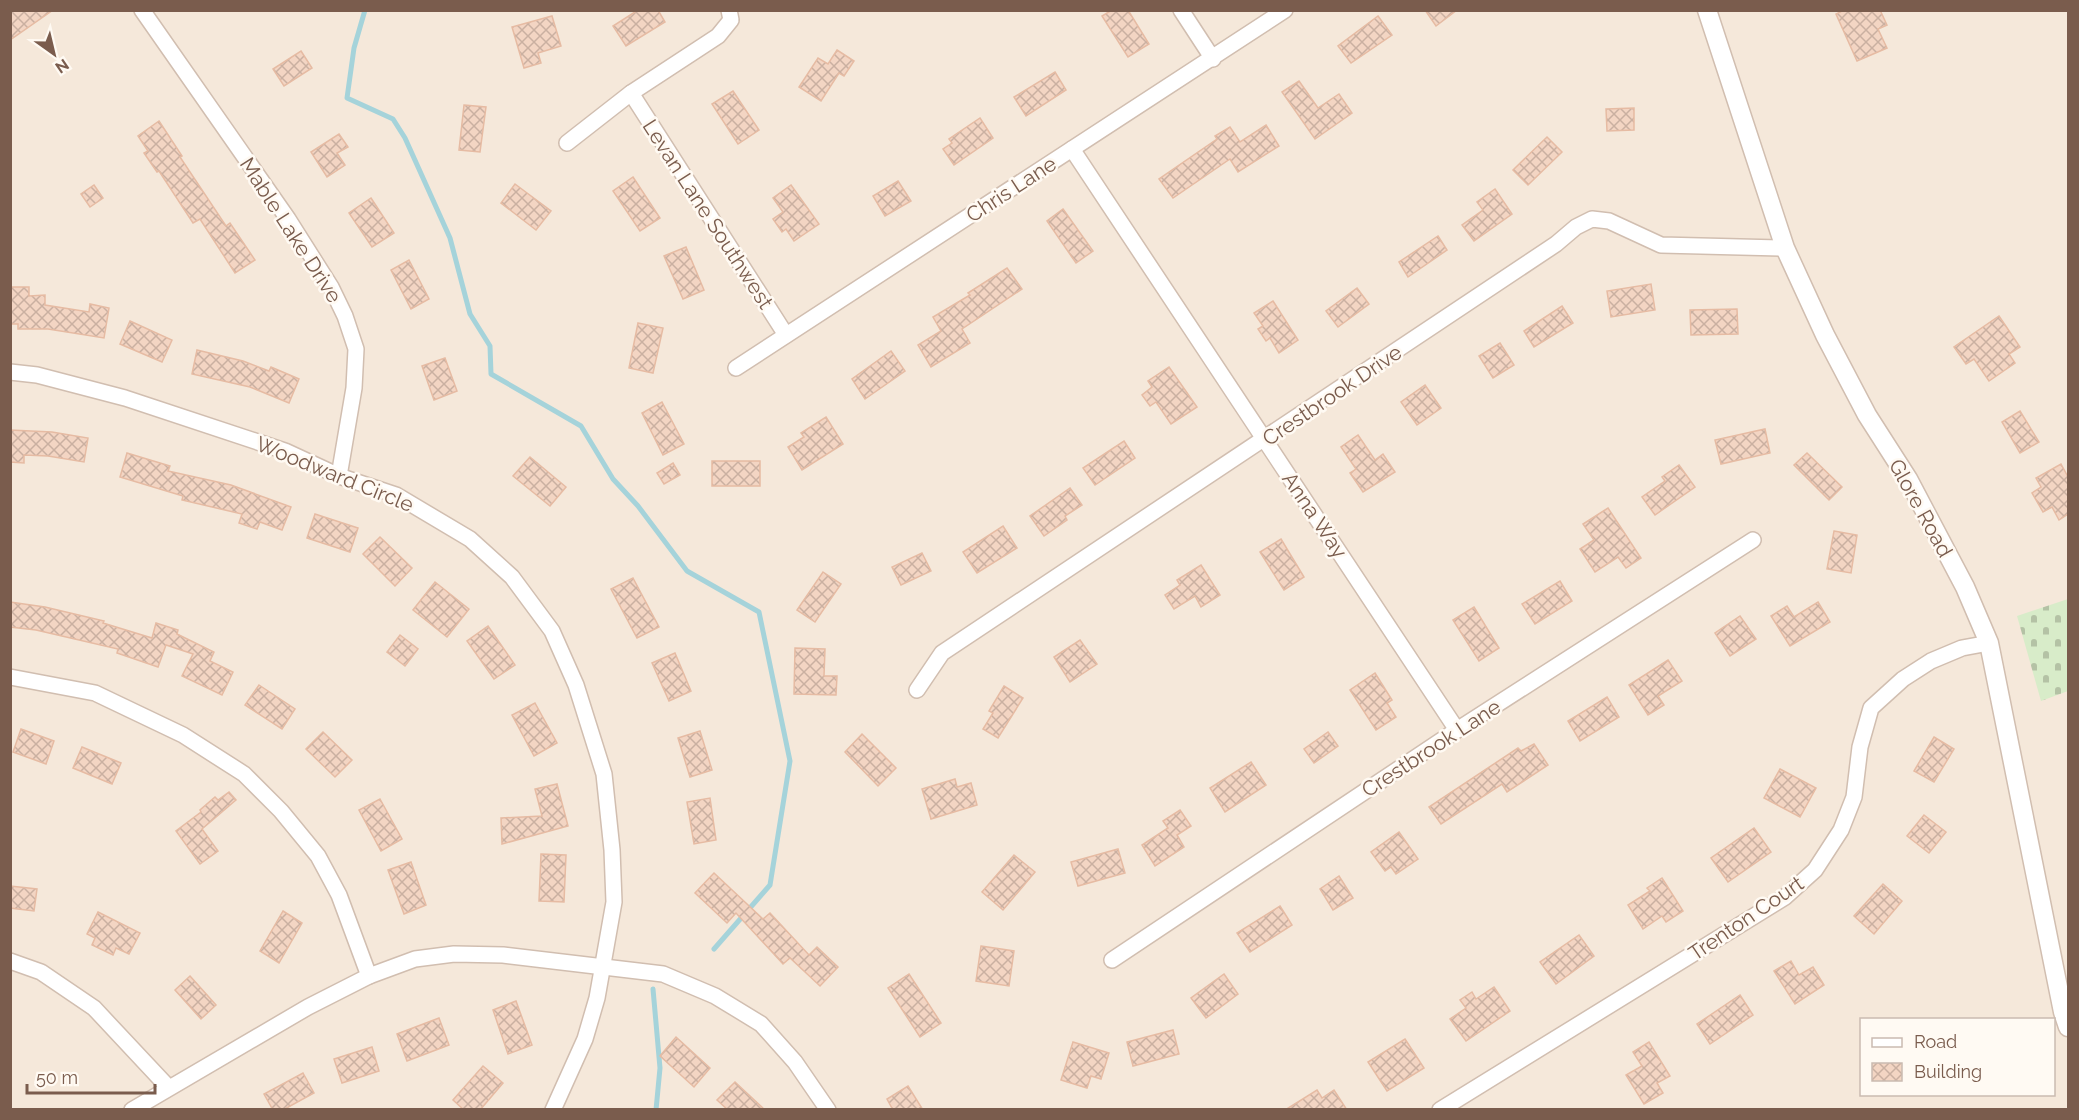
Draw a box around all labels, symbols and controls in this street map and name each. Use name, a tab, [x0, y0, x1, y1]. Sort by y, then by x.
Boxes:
north arrow	[24, 24, 84, 84]
text: N	[52, 55, 72, 77]
street label: Levan Lane Southwest	[637, 115, 779, 313]
street label: Chris Lane	[961, 151, 1061, 227]
street label: Mable Lake Drive	[235, 153, 347, 307]
street label: Crestbrook Drive	[1258, 339, 1406, 451]
street label: Woodward Circle	[252, 431, 418, 517]
street label: Glore Road	[1884, 455, 1958, 561]
street label: Anna Way	[1277, 467, 1353, 563]
street label: Crestbrook Lane	[1357, 694, 1505, 802]
street label: Trenton Court	[1684, 870, 1808, 966]
legend	[1860, 1018, 2055, 1096]
text: Road	[1914, 1031, 1957, 1052]
scale bar	[27, 1057, 154, 1095]
text: Building	[1914, 1061, 1982, 1082]
text: 50 m	[36, 1067, 78, 1088]

